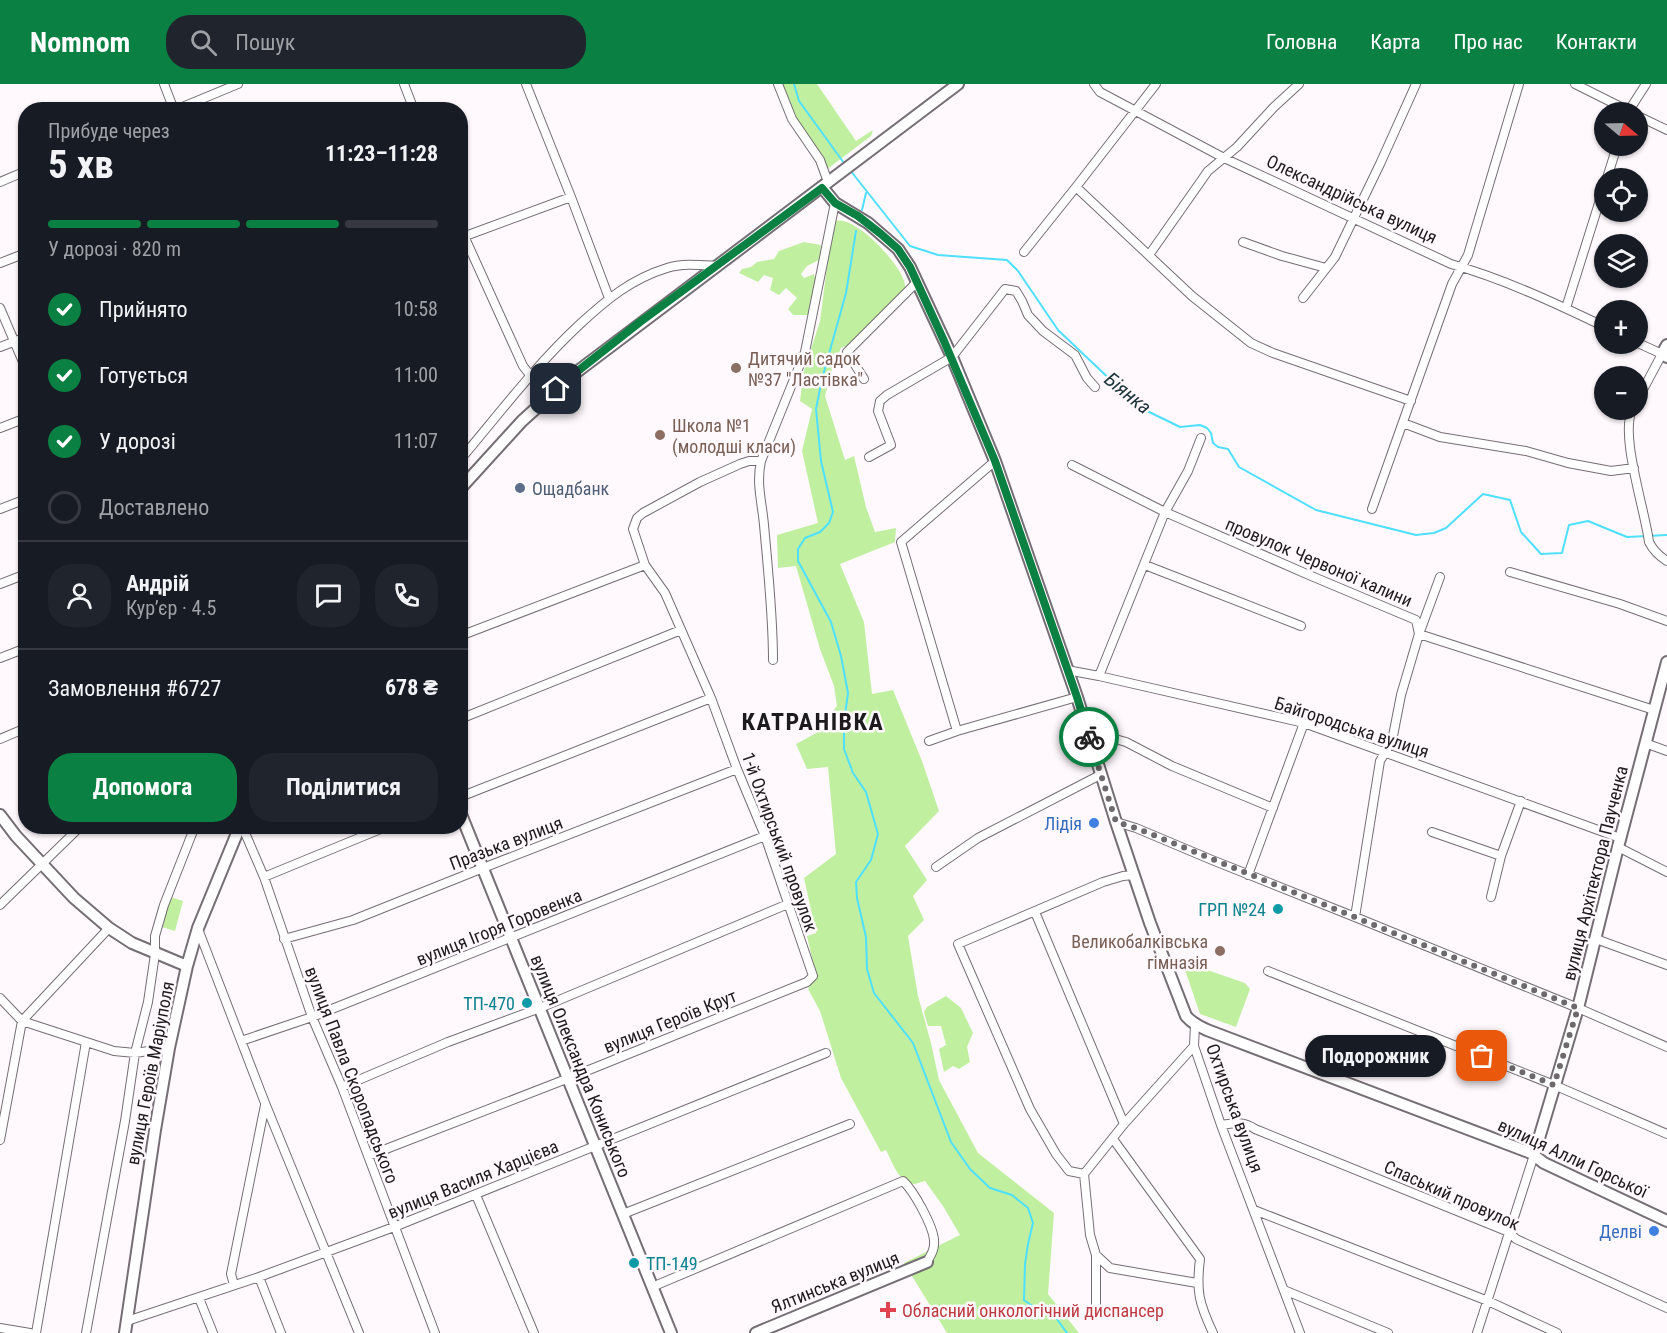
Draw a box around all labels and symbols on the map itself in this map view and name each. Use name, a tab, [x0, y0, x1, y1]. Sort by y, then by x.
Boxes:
north arrow	[1594, 102, 1648, 156]
street label: Олександрійська вулиця	[1263, 150, 1441, 248]
place label: Дитячий садок №37 "Ластівка"	[748, 348, 863, 390]
marker: Дитячий садок №37 "Ластівка"	[729, 361, 743, 375]
pin	[530, 363, 581, 414]
water label: Біянка	[1100, 367, 1156, 419]
place label: Школа №1 (молодші класи)	[672, 415, 796, 458]
marker: Школа №1 (молодші класи)	[653, 428, 667, 442]
place label: Ощадбанк	[532, 478, 610, 499]
marker: Ощадбанк	[513, 481, 527, 495]
street label: провулок Червоної калини	[1222, 513, 1416, 611]
street label: Байгородська вулиця	[1272, 692, 1432, 762]
courier	[1059, 707, 1119, 767]
district label: КАТРАНІВКА	[742, 708, 884, 736]
street label: 1-й Охтирський провулок	[738, 750, 822, 935]
street label: вулиця Архітектора Паученка	[1558, 763, 1632, 983]
street label: Празька вулиця	[446, 812, 566, 874]
place label: Лідія	[1044, 813, 1082, 834]
marker: Лідія	[1087, 816, 1101, 830]
street label: вулиця Ігоря Горовенка	[413, 884, 585, 970]
place label: ГРП №24	[1198, 899, 1266, 920]
marker: ГРП №24	[1271, 902, 1285, 916]
place label: Великобалківська гімназія	[1071, 931, 1208, 973]
marker: Великобалківська гімназія	[1213, 944, 1227, 958]
street label: вулиця Олександра Кониського	[527, 952, 635, 1180]
street label: вулиця Павла Скоропадського	[301, 964, 403, 1186]
street label: вулиця Героїв Маріуполя	[122, 980, 178, 1166]
street label: вулиця Героїв Крут	[600, 985, 740, 1057]
place label: ТП-470	[463, 993, 515, 1014]
marker: ТП-470	[520, 996, 534, 1010]
pin	[1456, 1030, 1507, 1081]
callout: Подорожник	[1305, 1035, 1446, 1077]
street label: Охтирська вулиця	[1202, 1041, 1268, 1175]
street label: вулиця Алли Горської	[1495, 1114, 1652, 1202]
street label: вулиця Василя Харцієва	[385, 1135, 561, 1223]
street label: Спаський провулок	[1381, 1156, 1523, 1234]
place label: Делві	[1599, 1221, 1642, 1242]
marker: Делві	[1647, 1224, 1661, 1238]
street label: Ялтинська вулиця	[768, 1247, 902, 1317]
place label: ТП-149	[646, 1253, 698, 1274]
marker: ТП-149	[627, 1256, 641, 1270]
place label: Обласний онкологічний диспансер	[902, 1300, 1164, 1321]
marker: Обласний онкологічний диспансер	[879, 1301, 897, 1319]

